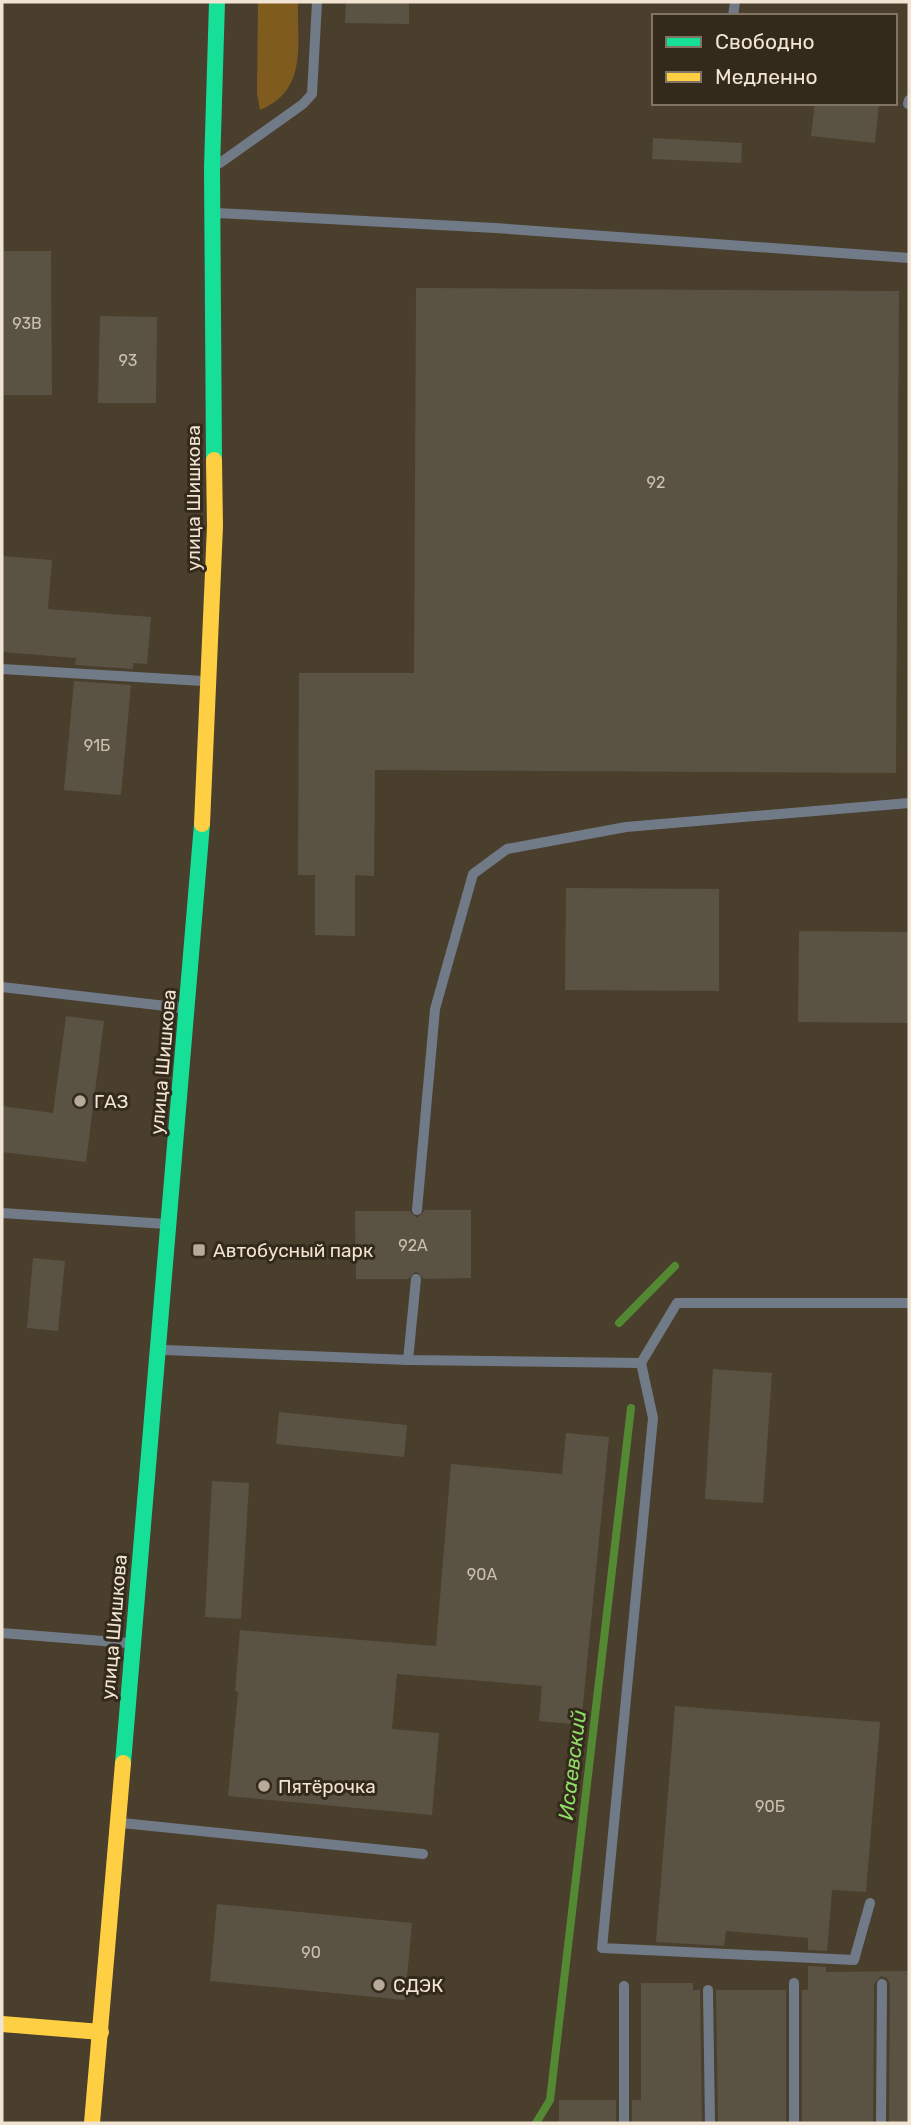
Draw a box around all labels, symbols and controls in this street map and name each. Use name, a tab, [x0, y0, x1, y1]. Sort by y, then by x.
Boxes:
legend	[652, 14, 897, 105]
text: Свободно	[715, 29, 815, 54]
text: Медленно	[715, 64, 818, 89]
house number: 93В	[12, 314, 42, 333]
house number: 93	[119, 351, 137, 370]
street label: улица Шишкова	[182, 425, 205, 571]
house number: 92	[647, 473, 665, 492]
house number: 91Б	[84, 736, 110, 755]
street label: улица Шишкова	[145, 988, 181, 1136]
place label: ГАЗ	[94, 1090, 128, 1113]
marker: ГАЗ	[72, 1093, 88, 1109]
house number: 92А	[398, 1236, 428, 1255]
place label: Автобусный парк	[213, 1239, 373, 1262]
marker: Автобусный парк	[191, 1242, 207, 1258]
street label: улица Шишкова	[96, 1553, 132, 1701]
house number: 90А	[467, 1565, 497, 1584]
water label: Исаевский	[553, 1708, 591, 1822]
place label: Пятёрочка	[278, 1775, 376, 1798]
marker: Пятёрочка	[256, 1778, 272, 1794]
house number: 90Б	[755, 1797, 785, 1816]
house number: 90	[301, 1943, 321, 1962]
place label: СДЭК	[393, 1974, 443, 1997]
marker: СДЭК	[371, 1977, 387, 1993]

